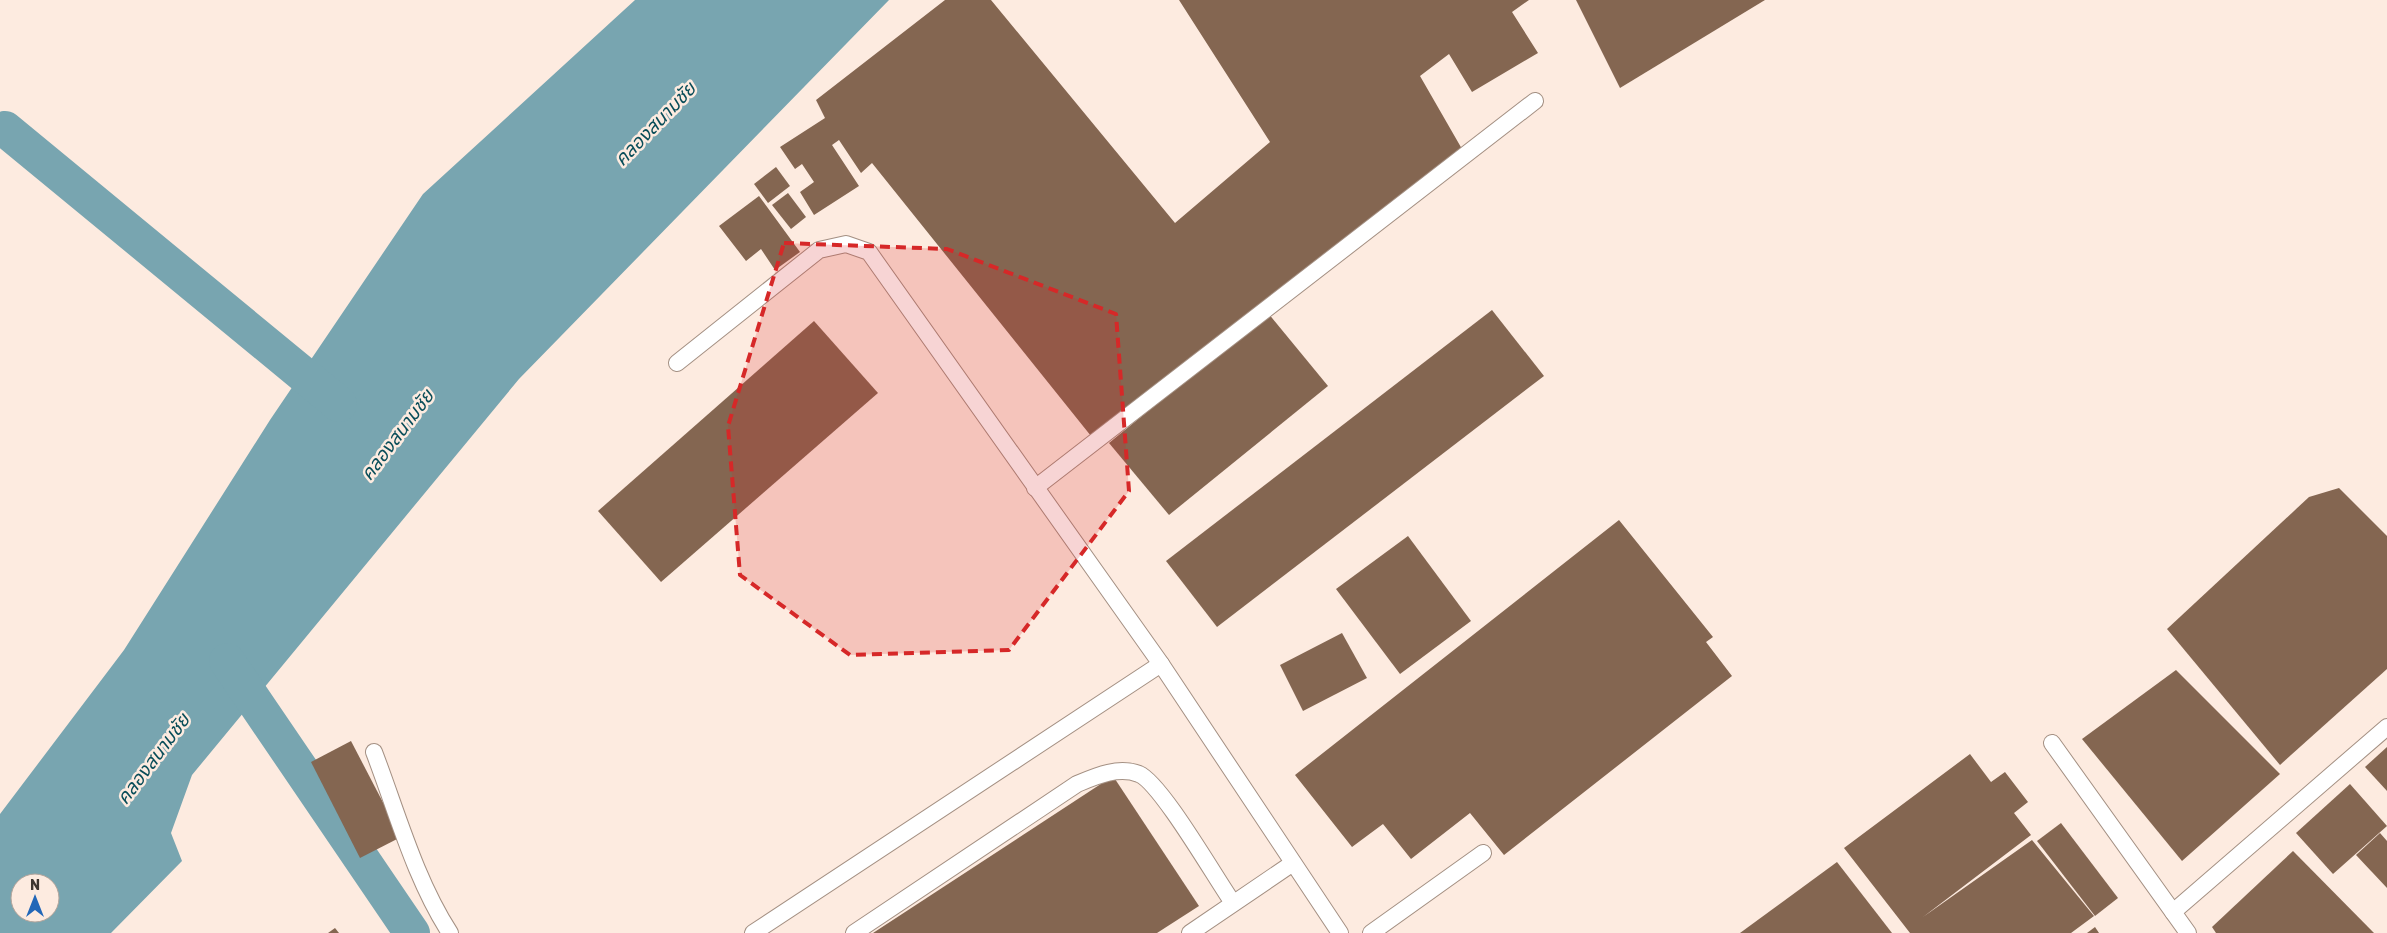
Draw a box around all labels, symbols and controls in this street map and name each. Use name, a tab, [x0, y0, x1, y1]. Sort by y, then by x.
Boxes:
water label: คลองสนามชัย	[609, 76, 702, 171]
water label: คลองสนามชัย	[356, 384, 439, 485]
water label: คลองสนามชัย	[112, 708, 195, 809]
north arrow	[10, 873, 60, 923]
text: N	[30, 877, 40, 894]

